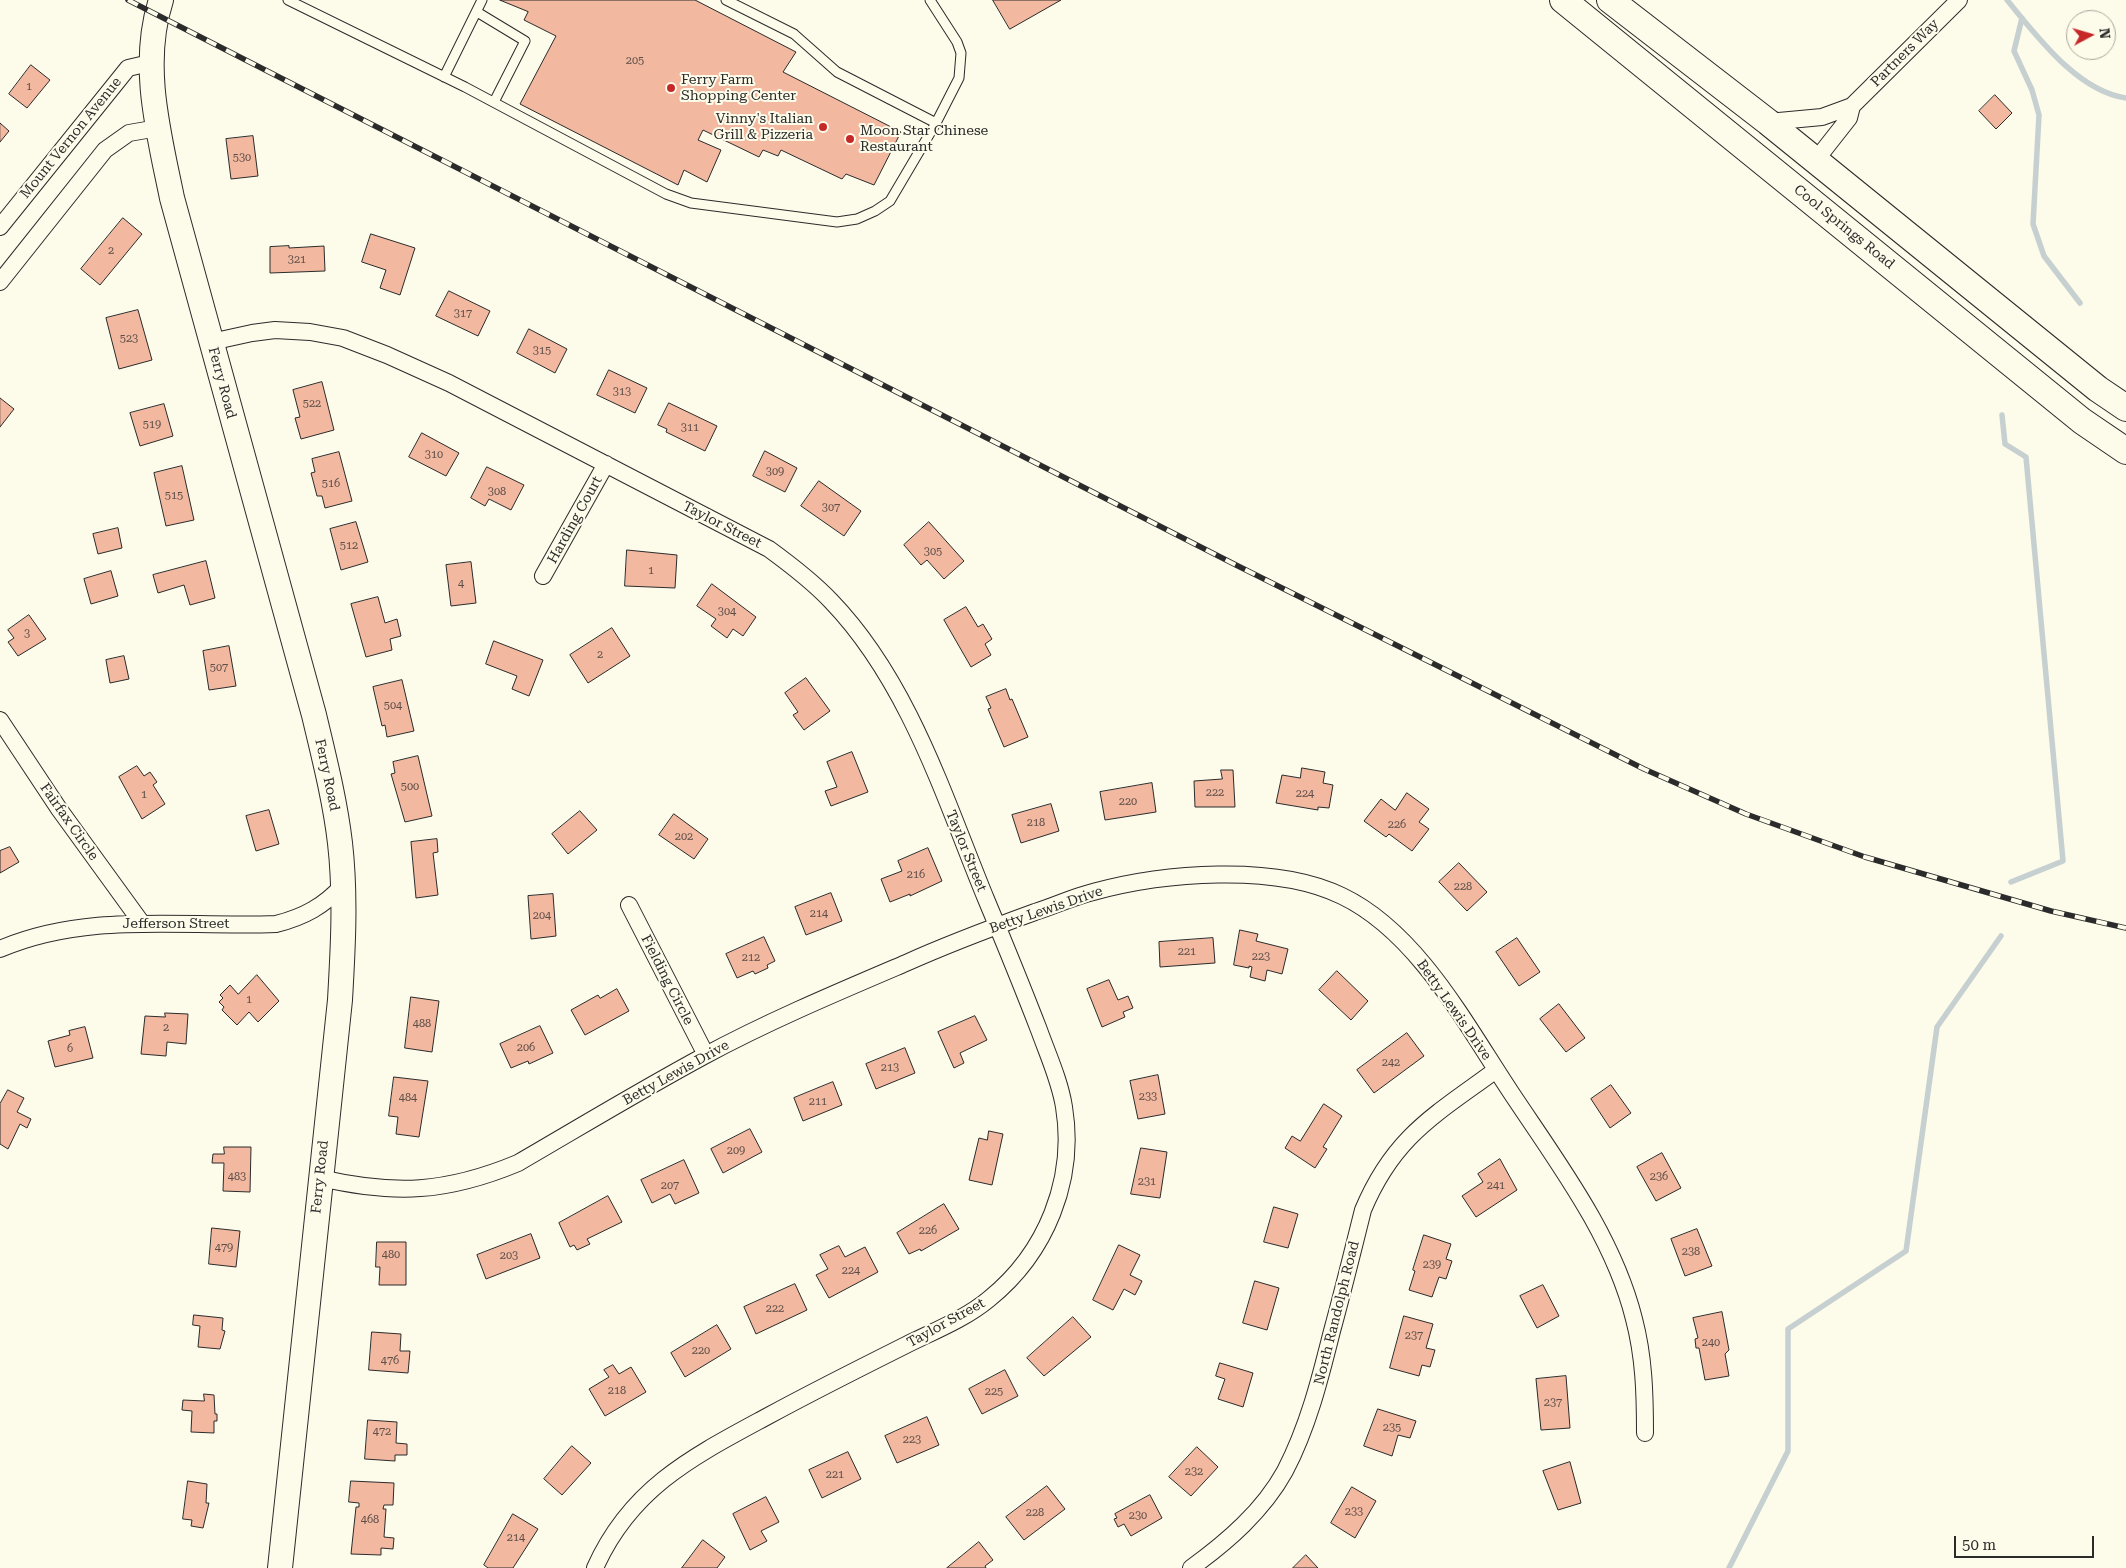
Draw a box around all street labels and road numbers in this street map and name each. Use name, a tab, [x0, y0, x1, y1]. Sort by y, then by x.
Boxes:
street label: Partners Way	[1868, 16, 1942, 90]
street label: Mount Vernon Avenue	[17, 74, 125, 202]
street label: Cool Springs Road	[1790, 181, 1898, 273]
street label: Ferry Road	[204, 345, 240, 421]
street label: Harding Court	[544, 473, 606, 567]
street label: Taylor Street	[680, 498, 764, 552]
street label: Ferry Road	[311, 737, 343, 813]
street label: Fairfax Circle	[36, 780, 102, 864]
street label: Taylor Street	[942, 808, 990, 894]
street label: Betty Lewis Drive	[987, 883, 1105, 937]
street label: Jefferson Street	[123, 916, 229, 932]
street label: Fielding Circle	[637, 932, 697, 1028]
street label: Betty Lewis Drive	[1413, 957, 1495, 1063]
street label: Betty Lewis Drive	[620, 1037, 732, 1109]
street label: Ferry Road	[308, 1140, 332, 1214]
street label: North Randolph Road	[1311, 1239, 1363, 1387]
street label: Taylor Street	[904, 1295, 988, 1351]

